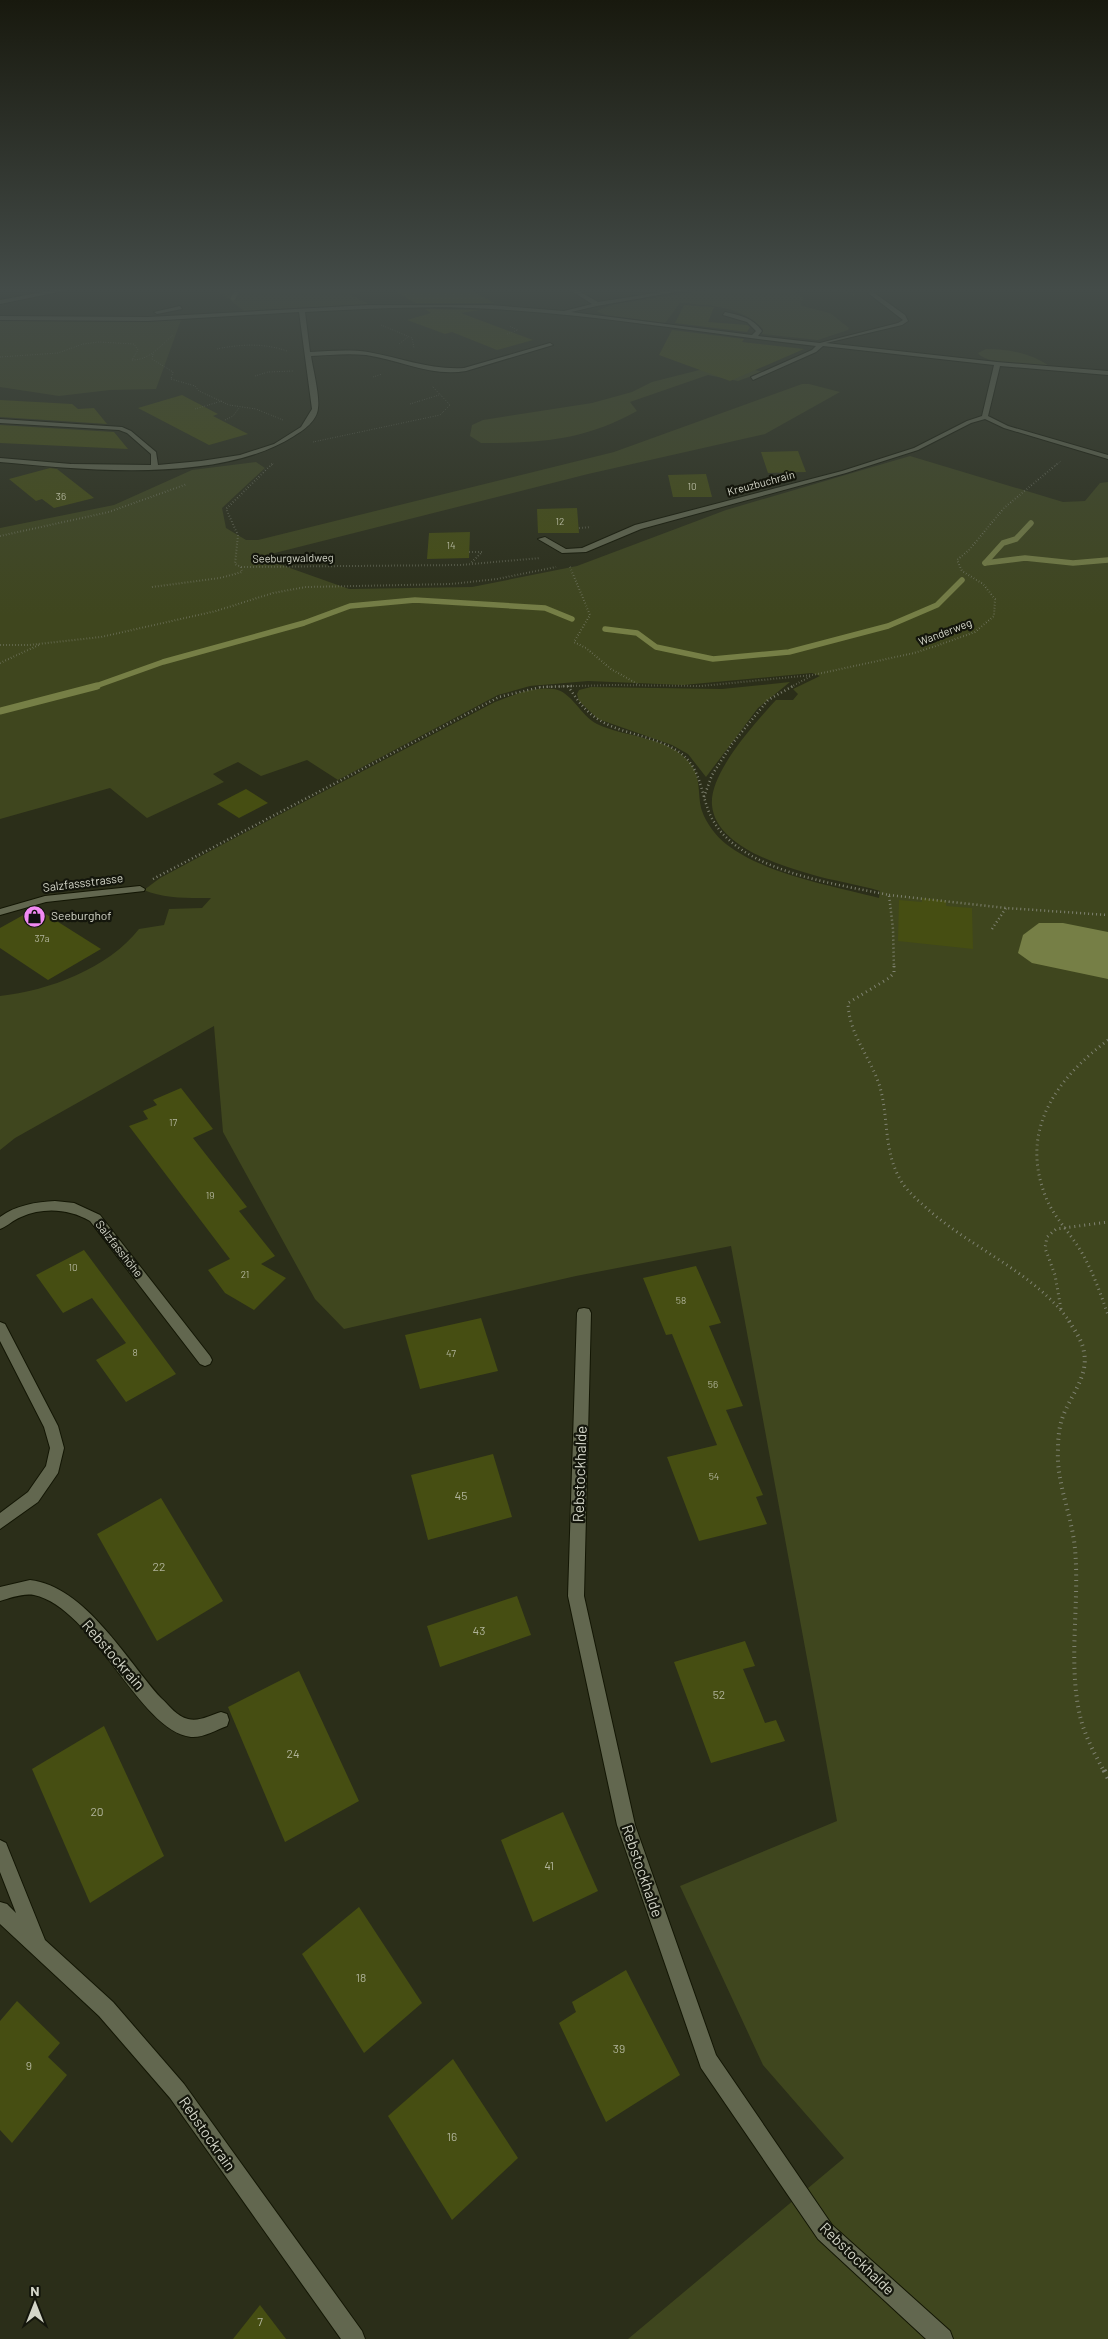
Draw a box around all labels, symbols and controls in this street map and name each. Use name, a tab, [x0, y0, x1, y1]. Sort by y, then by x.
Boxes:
street label: Kreuzbuchrain	[726, 467, 796, 498]
house number: 10	[687, 480, 697, 492]
house number: 36	[56, 490, 66, 502]
house number: 12	[556, 515, 564, 527]
house number: 14	[446, 539, 456, 551]
street label: Seeburgwaldweg	[252, 550, 334, 565]
street label: Wanderweg	[916, 615, 974, 648]
street label: Salzfassstrasse	[42, 870, 124, 894]
shop icon: Seeburghof	[23, 904, 47, 928]
place label: Seeburghof	[51, 908, 112, 922]
house number: 37a	[35, 932, 50, 944]
house number: 17	[169, 1116, 177, 1128]
house number: 19	[206, 1189, 214, 1201]
street label: Salzfasshöhe	[93, 1217, 146, 1280]
house number: 10	[68, 1261, 78, 1273]
house number: 21	[241, 1268, 249, 1280]
house number: 58	[676, 1294, 686, 1306]
house number: 8	[132, 1346, 138, 1358]
house number: 47	[446, 1347, 456, 1359]
house number: 56	[708, 1378, 718, 1390]
street label: Rebstockhalde	[568, 1425, 590, 1523]
house number: 54	[709, 1470, 719, 1482]
house number: 45	[455, 1488, 467, 1502]
house number: 22	[153, 1559, 165, 1573]
street label: Rebstockrain	[79, 1616, 149, 1693]
house number: 43	[473, 1623, 485, 1637]
house number: 52	[713, 1687, 725, 1701]
house number: 24	[286, 1746, 300, 1760]
house number: 20	[90, 1804, 104, 1818]
street label: Rebstockhalde	[619, 1822, 667, 1919]
house number: 41	[544, 1858, 554, 1872]
house number: 18	[356, 1970, 366, 1984]
house number: 39	[613, 2041, 625, 2055]
house number: 9	[26, 2058, 32, 2072]
street label: Rebstockrain	[176, 2093, 240, 2174]
house number: 16	[447, 2129, 457, 2143]
street label: Rebstockhalde	[817, 2218, 899, 2298]
north arrow	[10, 2279, 60, 2329]
text: N	[30, 2282, 40, 2299]
house number: 7	[257, 2314, 263, 2328]

